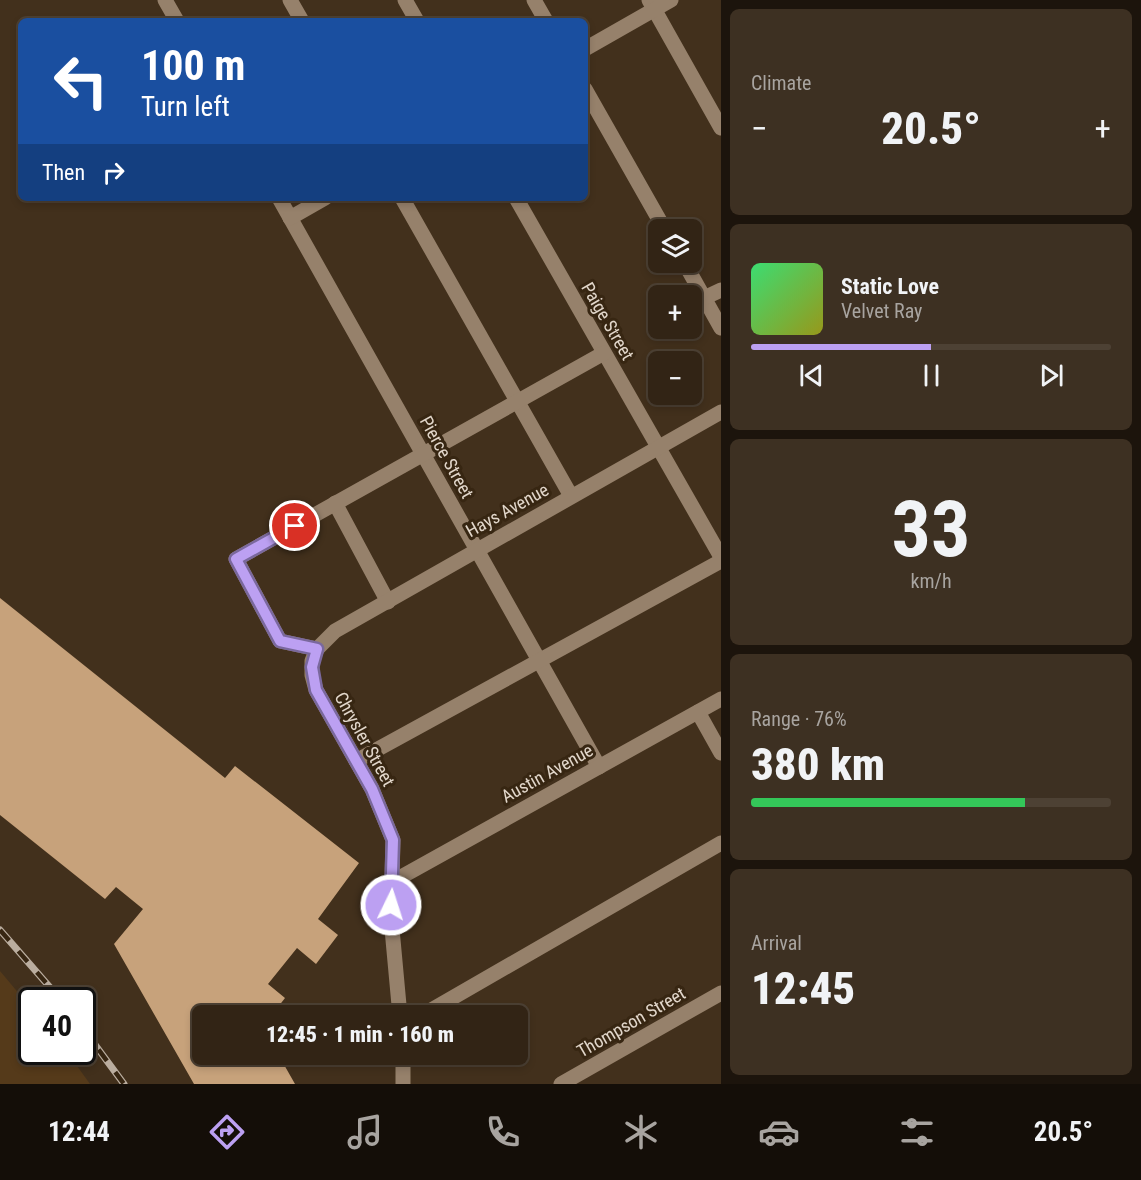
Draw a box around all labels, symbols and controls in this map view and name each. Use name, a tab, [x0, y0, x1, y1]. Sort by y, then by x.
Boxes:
text: 100 m	[141, 41, 246, 90]
icon: left	[42, 42, 120, 120]
text: Climate	[751, 71, 811, 95]
text: Turn left	[141, 91, 230, 123]
text: 20.5°	[881, 102, 981, 155]
text: −	[751, 109, 768, 148]
text: +	[1095, 109, 1111, 148]
icon: right	[97, 156, 130, 189]
text: Then	[42, 160, 85, 185]
map controls	[648, 219, 702, 405]
button: layers	[648, 219, 702, 273]
text: Static Love	[841, 274, 939, 299]
street label: Paige Street	[577, 278, 639, 364]
button: +	[648, 285, 702, 339]
text: Velvet Ray	[841, 299, 922, 323]
button: −	[648, 351, 702, 405]
icon: previous	[795, 359, 828, 392]
icon: pause	[915, 359, 948, 392]
icon: next	[1035, 359, 1068, 392]
street label: Pierce Street	[416, 412, 478, 502]
street label: Hays Avenue	[462, 479, 552, 541]
text: 33	[892, 484, 970, 575]
pin	[269, 500, 320, 551]
icon: arrive	[278, 509, 311, 542]
text: km/h	[910, 569, 952, 593]
street label: Chrysler Street	[330, 688, 400, 790]
text: Range · 76%	[751, 707, 847, 731]
text: 380 km	[751, 738, 885, 791]
street label: Austin Avenue	[498, 739, 596, 807]
position arrow	[359, 873, 423, 937]
text: Arrival	[751, 931, 802, 955]
text: 12:45	[751, 962, 855, 1015]
street label: Thompson Street	[573, 982, 689, 1062]
speed limit sign: 40	[18, 987, 96, 1065]
text: 12:45 · 1 min · 160 m	[266, 1022, 454, 1047]
icon: directions	[206, 1111, 248, 1153]
icon: music	[344, 1111, 386, 1153]
icon: phone	[482, 1111, 524, 1153]
icon: climate	[620, 1111, 662, 1153]
icon: car	[758, 1111, 800, 1153]
icon: filters	[896, 1111, 938, 1153]
text: 12:44	[48, 1116, 110, 1148]
text: 20.5°	[1034, 1116, 1093, 1148]

